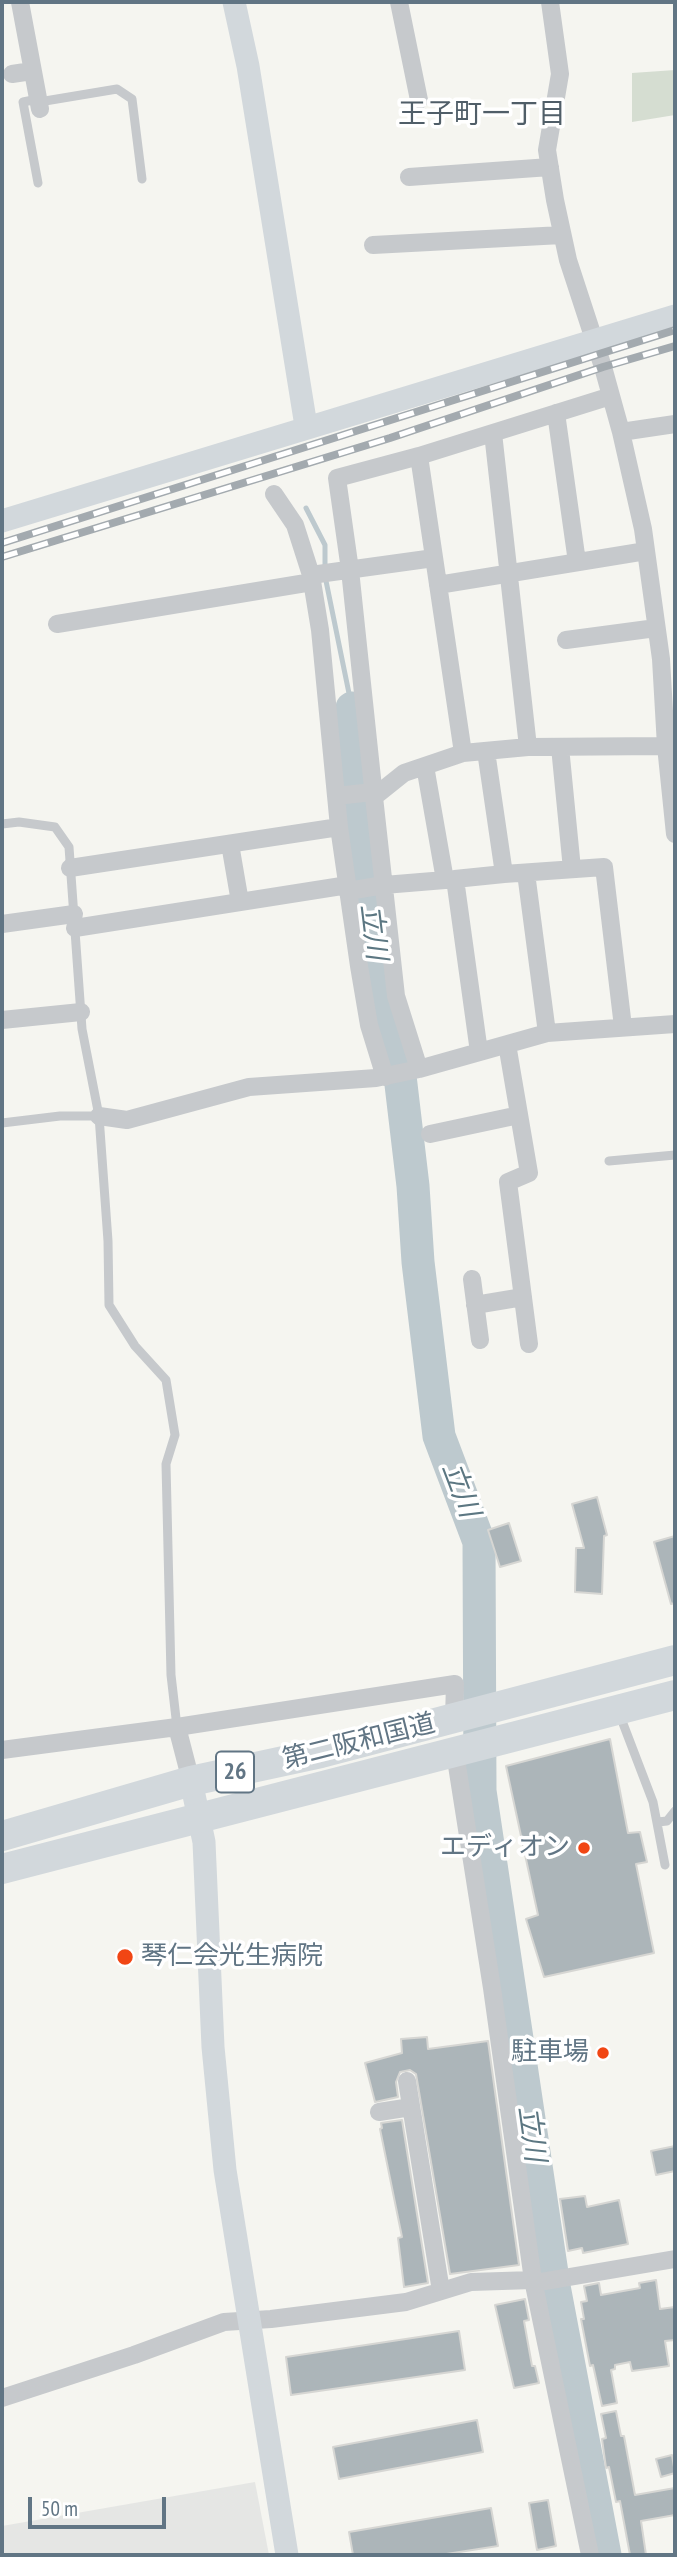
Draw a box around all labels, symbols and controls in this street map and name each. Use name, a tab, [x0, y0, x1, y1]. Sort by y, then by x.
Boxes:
district label: 王子町一丁目	[398, 98, 566, 132]
water label: 立川	[353, 902, 393, 962]
water label: 立川	[434, 1458, 486, 1522]
street label: 第二阪和国道	[280, 1708, 438, 1776]
road number: 26	[216, 1752, 254, 1792]
place label: エディオン	[440, 1832, 570, 1864]
marker: エディオン	[576, 1840, 592, 1856]
place label: 琴仁会光生病院	[141, 1941, 323, 1973]
marker: 琴仁会光生病院	[115, 1947, 135, 1967]
place label: 駐車場	[511, 2037, 589, 2069]
marker: 駐車場	[595, 2045, 611, 2061]
water label: 立川	[510, 2104, 552, 2164]
scale bar	[32, 2484, 170, 2528]
text: 50 m	[41, 2495, 78, 2522]

